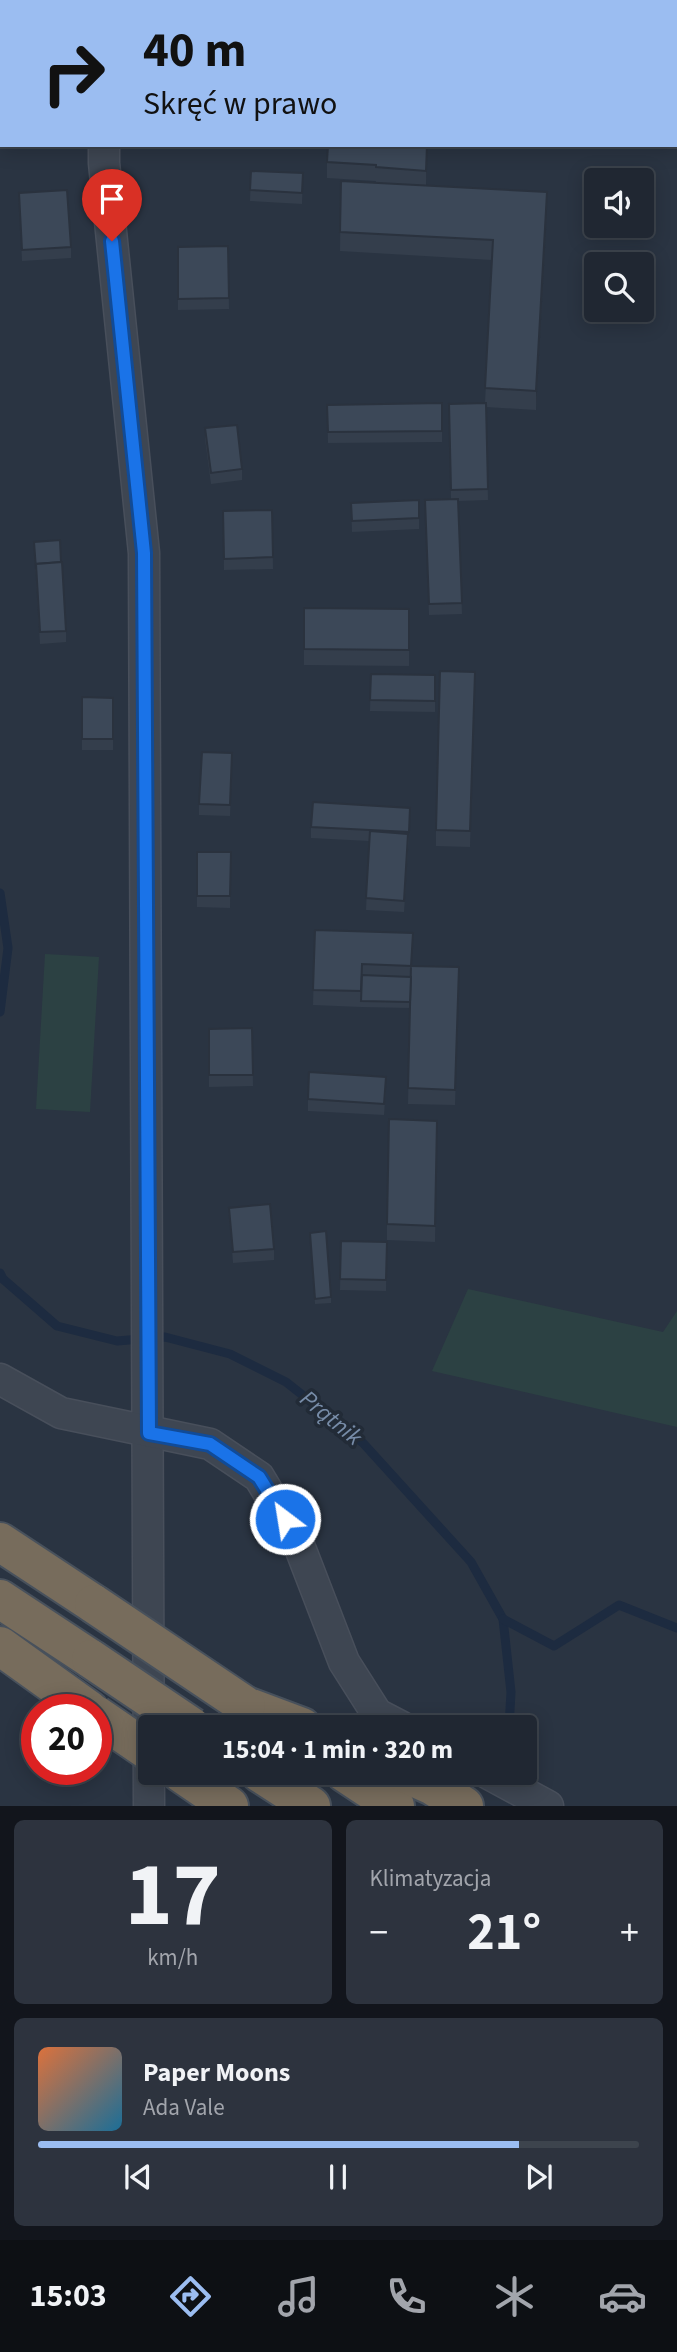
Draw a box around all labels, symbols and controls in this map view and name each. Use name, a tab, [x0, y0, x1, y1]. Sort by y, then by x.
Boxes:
text: 40 m	[143, 16, 247, 86]
icon: right	[28, 28, 119, 119]
text: Skręć w prawo	[143, 81, 337, 127]
map controls	[584, 168, 654, 322]
button: sound	[584, 168, 654, 238]
pin	[82, 169, 142, 241]
icon: arrive	[93, 180, 131, 218]
button: search	[584, 252, 654, 322]
water label: Prątnik	[292, 1382, 370, 1454]
position arrow	[248, 1482, 322, 1556]
speed limit sign: 20	[21, 1694, 112, 1785]
text: 15:04 · 1 min · 320 m	[222, 1731, 453, 1768]
text: 17	[125, 1831, 221, 1960]
text: Klimatyzacja	[370, 1862, 491, 1895]
text: 21°	[467, 1896, 541, 1970]
text: −	[370, 1906, 388, 1960]
text: +	[620, 1906, 639, 1960]
text: km/h	[147, 1941, 198, 1974]
text: Paper Moons	[143, 2054, 290, 2091]
text: Ada Vale	[143, 2091, 225, 2124]
icon: previous	[119, 2158, 157, 2196]
icon: pause	[319, 2158, 357, 2196]
icon: next	[520, 2158, 558, 2196]
icon: directions	[166, 2272, 215, 2321]
icon: music	[274, 2272, 323, 2321]
icon: phone	[382, 2272, 431, 2321]
icon: climate	[490, 2272, 539, 2321]
icon: car	[598, 2272, 647, 2321]
text: 15:03	[30, 2273, 107, 2319]

